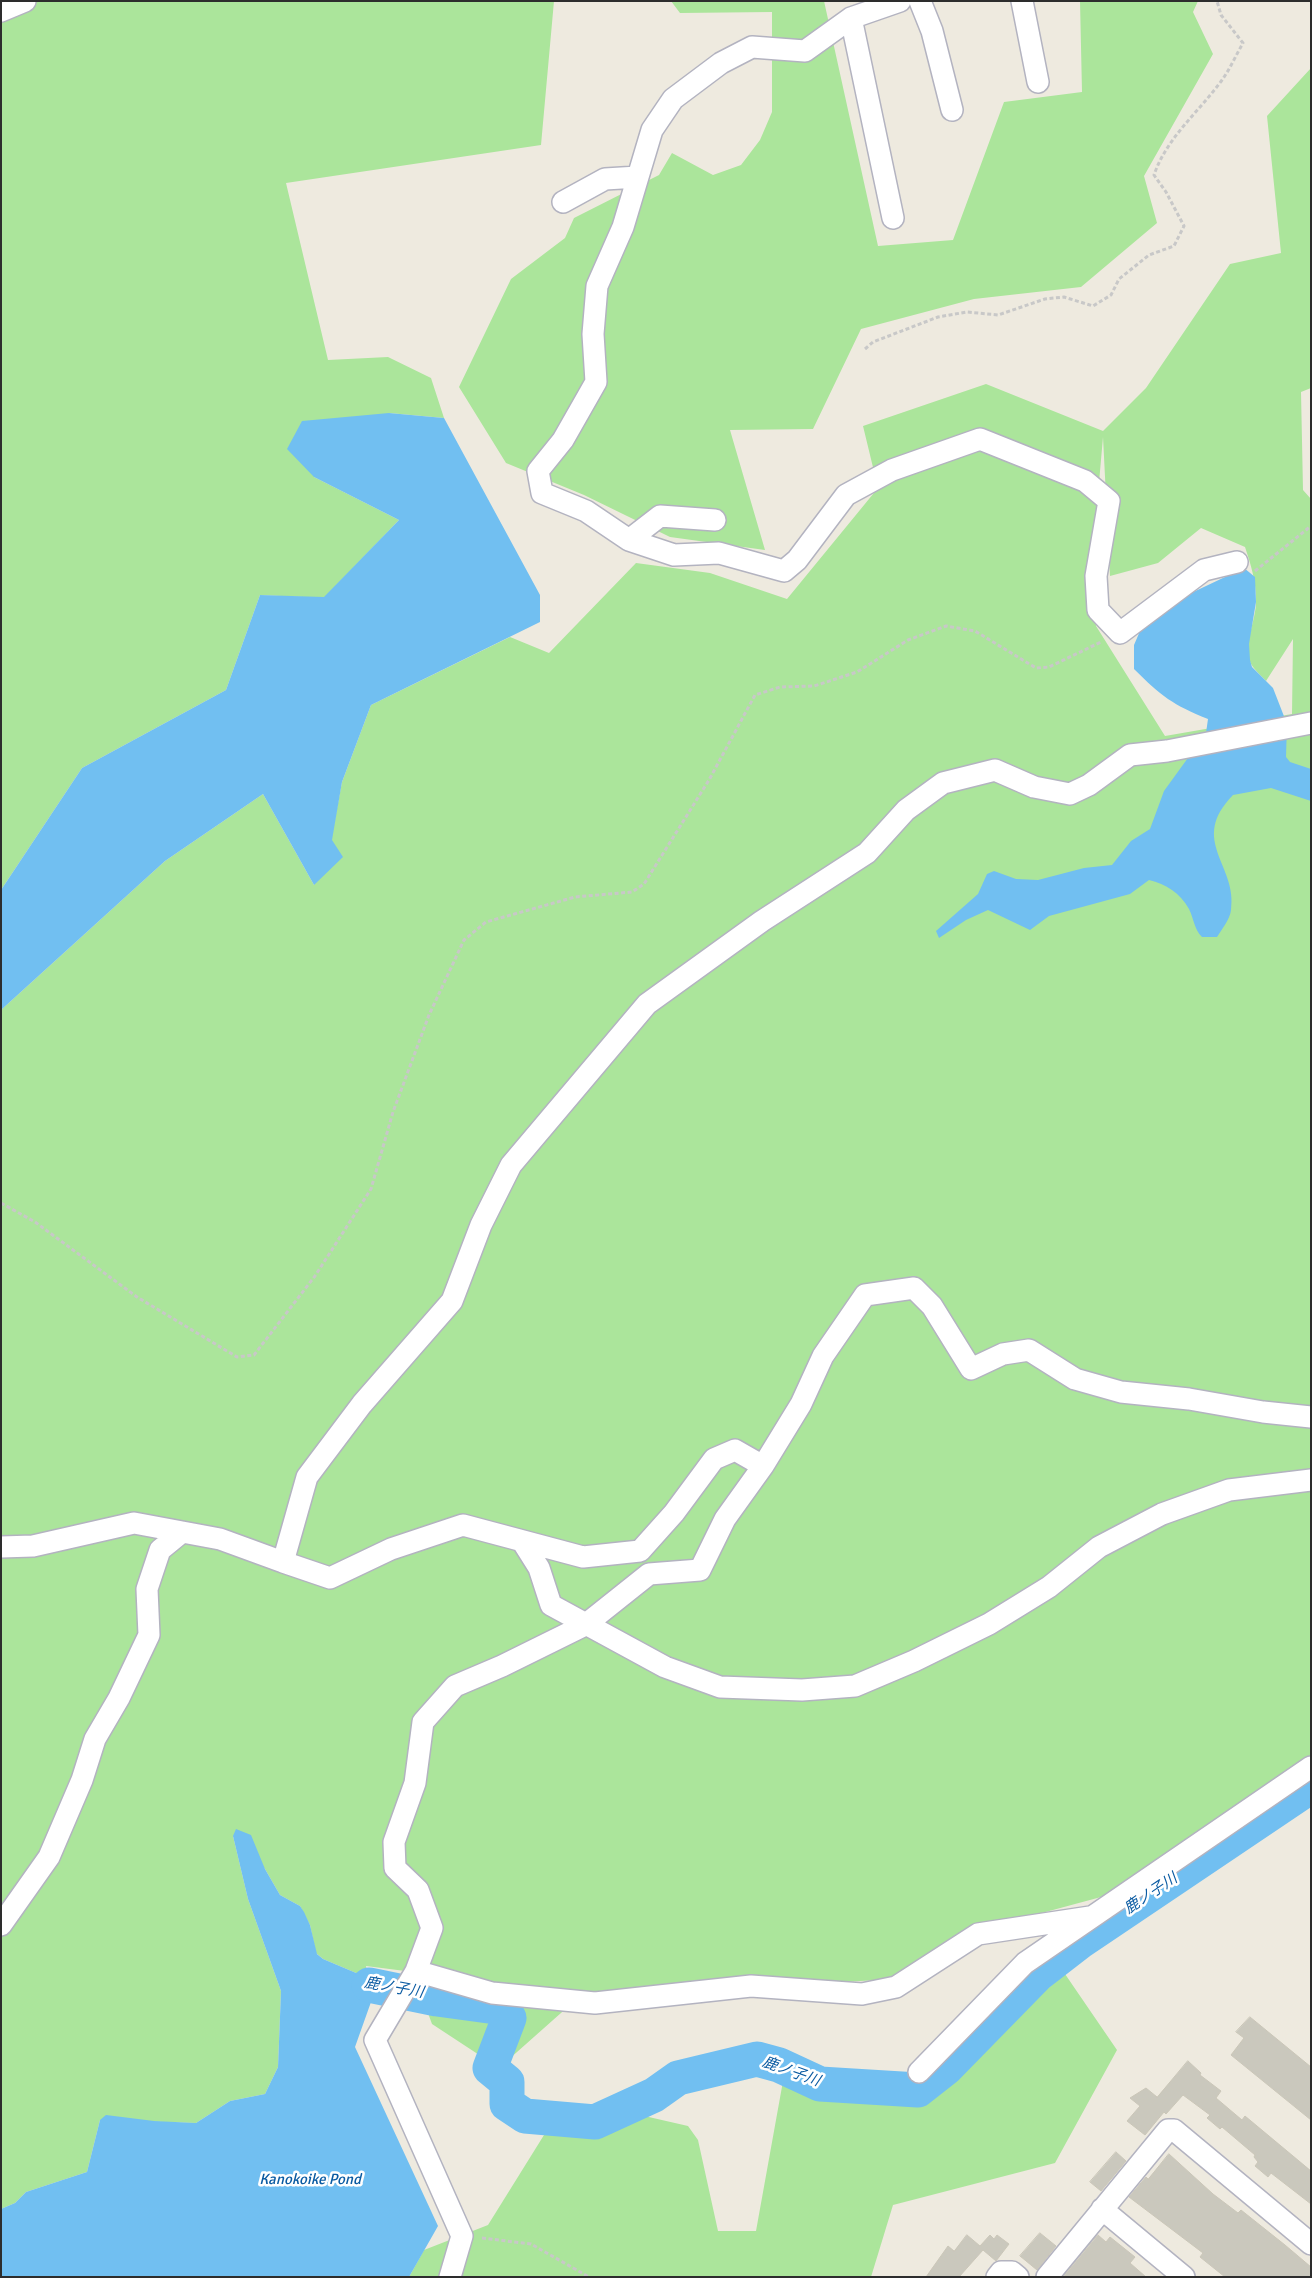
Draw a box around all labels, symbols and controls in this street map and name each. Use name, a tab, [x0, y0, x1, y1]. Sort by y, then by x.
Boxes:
water label: 鹿ノ子川	[1121, 1870, 1181, 1918]
water label: 鹿ノ子川	[363, 1974, 425, 2002]
water label: 鹿ノ子川	[760, 2053, 822, 2091]
water label: Kanokoike Pond	[259, 2171, 361, 2189]

